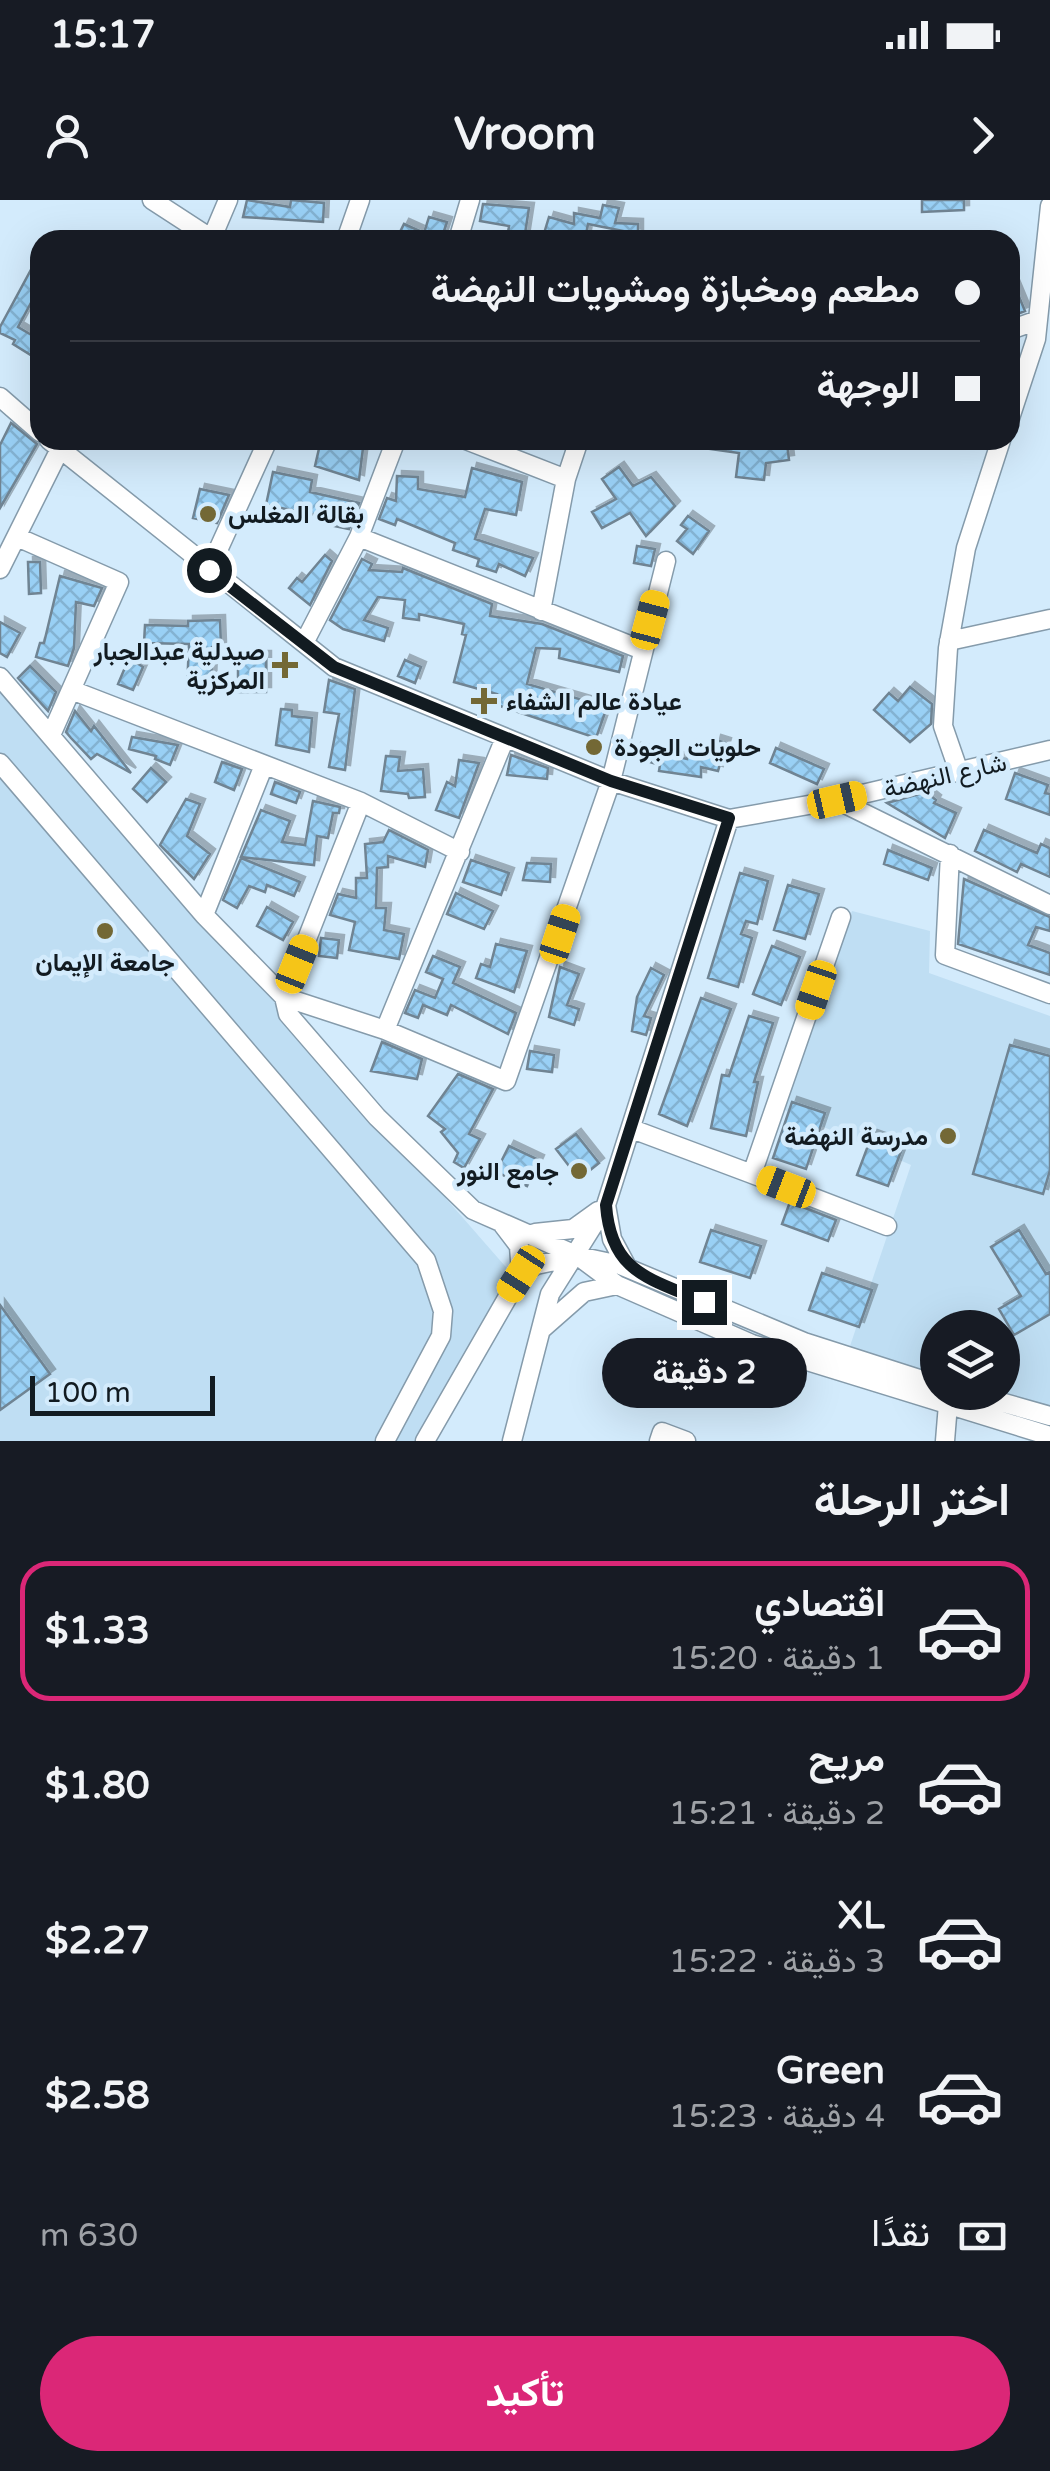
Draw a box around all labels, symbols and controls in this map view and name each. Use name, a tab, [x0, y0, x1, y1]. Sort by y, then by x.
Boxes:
text: 15:17	[50, 12, 155, 58]
icon: person	[40, 108, 95, 163]
text: Vroom	[454, 108, 596, 162]
icon: forward	[955, 108, 1010, 163]
text: مطعم ومخبازة ومشويات النهضة	[431, 267, 920, 313]
text: الوجهة	[817, 363, 920, 409]
place label: بقالة المغلس	[228, 500, 364, 530]
marker: بقالة المغلس	[197, 503, 219, 525]
route start	[187, 548, 232, 593]
car	[628, 587, 672, 653]
place label: صيدلية عبدالجبار المركزية	[93, 637, 265, 696]
marker: صيدلية عبدالجبار المركزية	[274, 654, 296, 676]
place label: عيادة عالم الشفاء	[506, 687, 682, 718]
marker: عيادة عالم الشفاء	[471, 688, 497, 714]
place label: حلويات الجودة	[614, 733, 761, 763]
marker: حلويات الجودة	[583, 736, 605, 758]
street label: شارع النهضة	[881, 747, 1010, 806]
car	[804, 779, 870, 821]
car	[536, 901, 584, 967]
marker: جامعة الإيمان	[94, 920, 116, 942]
car	[272, 931, 322, 997]
place label: جامعة الإيمان	[35, 948, 175, 978]
car	[792, 957, 840, 1023]
place label: مدرسة النهضة	[784, 1122, 928, 1152]
marker: مدرسة النهضة	[937, 1125, 959, 1147]
place label: جامع النور	[456, 1157, 559, 1189]
marker: جامع النور	[568, 1160, 590, 1182]
car	[753, 1162, 819, 1212]
car	[492, 1241, 550, 1307]
route end	[682, 1280, 727, 1325]
map controls	[920, 1310, 1020, 1410]
button: layers	[920, 1310, 1020, 1410]
callout: 2 دقيقة	[602, 1337, 806, 1407]
text: 2 دقيقة	[653, 1354, 756, 1392]
scale bar	[30, 1371, 215, 1416]
text: 100 m	[45, 1376, 131, 1410]
text: اختر الرحلة	[814, 1474, 1010, 1528]
text: اقتصادي	[754, 1581, 885, 1627]
icon: car	[915, 1586, 1005, 1676]
text: $1.33	[45, 1608, 150, 1654]
text: 1 دقيقة · 15:20	[669, 1640, 885, 1678]
text: مريح	[809, 1736, 885, 1782]
icon: car	[915, 1741, 1005, 1831]
text: $1.80	[45, 1763, 150, 1809]
text: 2 دقيقة · 15:21	[669, 1795, 885, 1833]
text: XL	[838, 1893, 885, 1939]
icon: car	[915, 1896, 1005, 1986]
text: $2.27	[45, 1918, 150, 1964]
text: 3 دقيقة · 15:22	[669, 1943, 885, 1981]
text: Green	[776, 2048, 885, 2094]
icon: car	[915, 2051, 1005, 2141]
text: $2.58	[45, 2073, 150, 2119]
text: 4 دقيقة · 15:23	[669, 2098, 885, 2136]
icon: cash	[955, 2209, 1010, 2264]
text: نقدًا	[871, 2211, 930, 2257]
text: 630 m	[40, 2217, 138, 2255]
button: تأكيد	[40, 2336, 1010, 2451]

